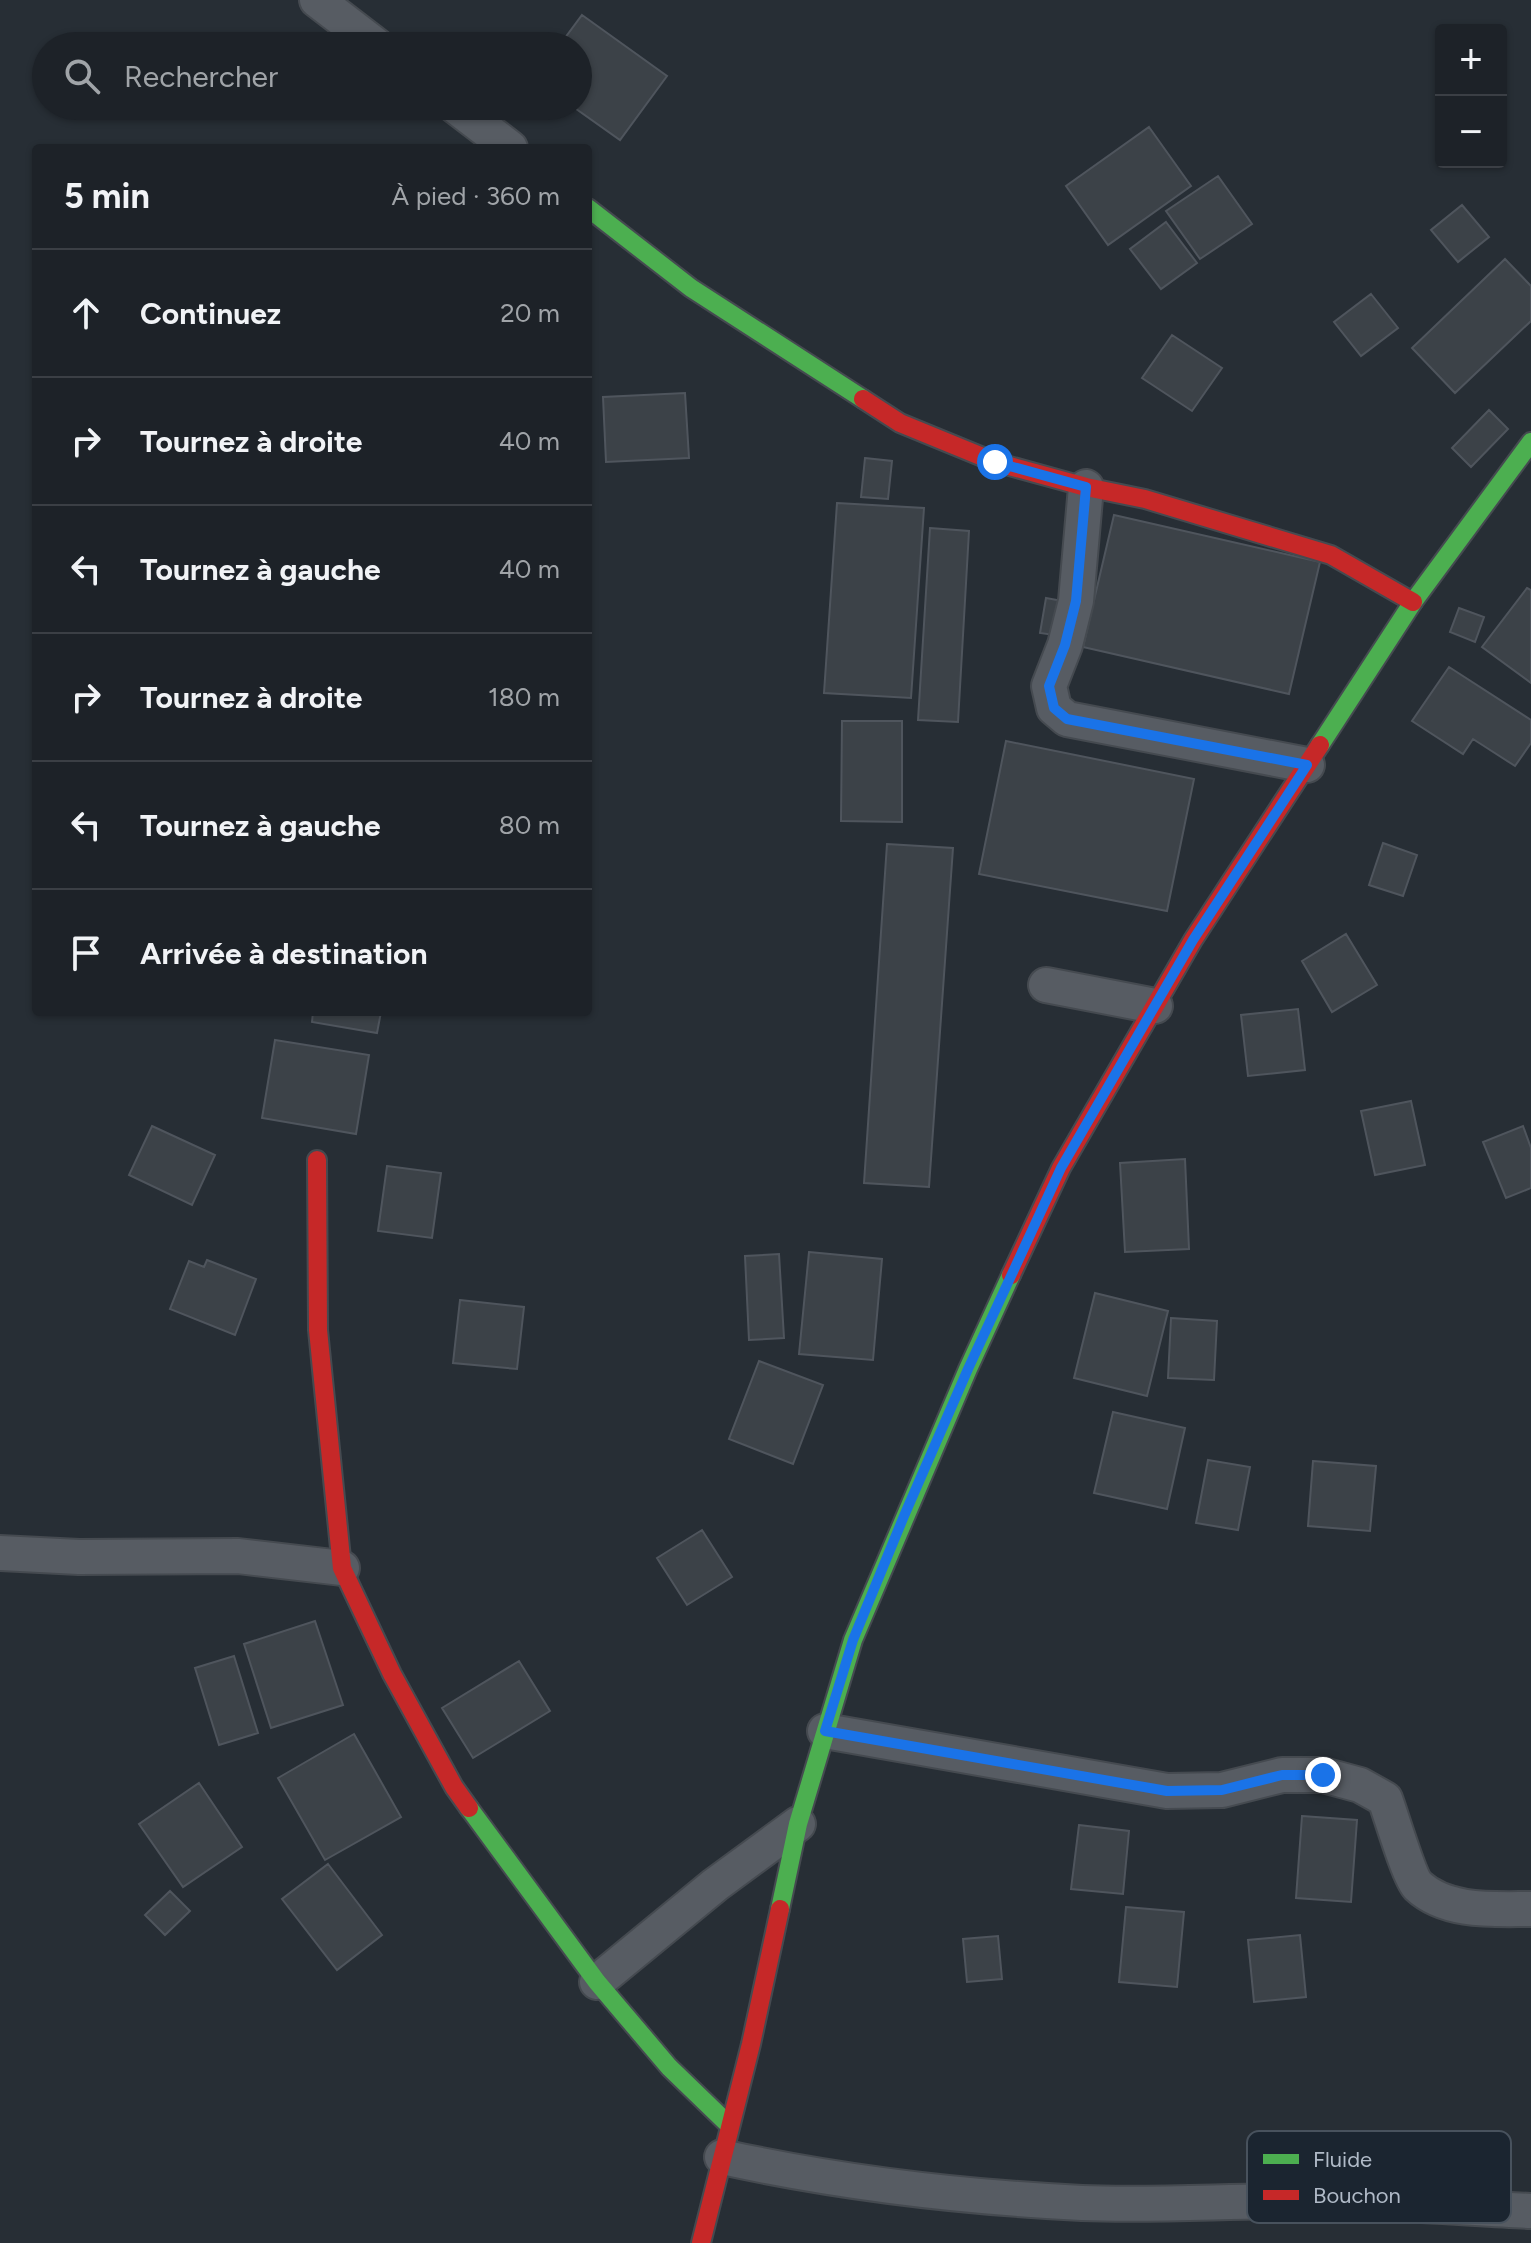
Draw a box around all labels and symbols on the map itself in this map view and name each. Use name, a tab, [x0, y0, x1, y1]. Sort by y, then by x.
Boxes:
route start	[977, 444, 1013, 480]
route end	[1305, 1757, 1341, 1793]
legend	[1247, 2131, 1511, 2223]
text: Fluide	[1313, 2146, 1372, 2173]
text: Bouchon	[1313, 2182, 1401, 2209]

